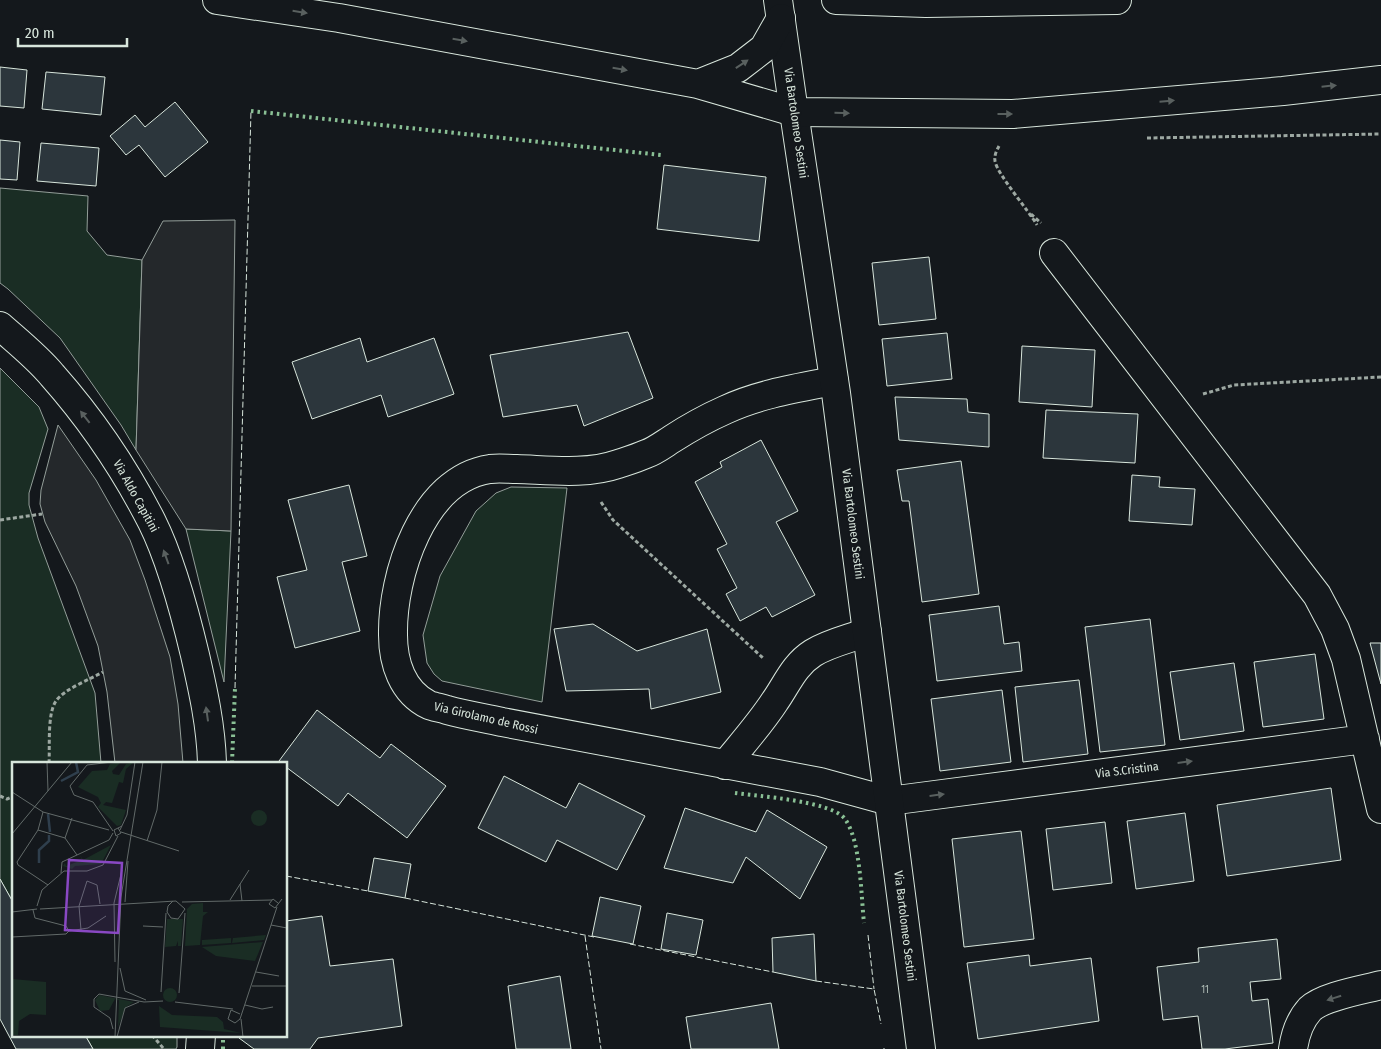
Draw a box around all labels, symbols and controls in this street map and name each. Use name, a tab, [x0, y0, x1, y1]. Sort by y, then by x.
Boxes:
one-way arrow	[293, 9, 309, 17]
scale bar	[18, 15, 126, 47]
text: 20 m	[25, 24, 55, 42]
one-way arrow	[453, 37, 469, 45]
one-way arrow	[735, 59, 749, 69]
one-way arrow	[613, 66, 629, 74]
street label: Via Bartolomeo Sestini	[781, 67, 811, 179]
one-way arrow	[1321, 82, 1337, 90]
one-way arrow	[1159, 97, 1175, 105]
one-way arrow	[835, 109, 851, 117]
one-way arrow	[997, 110, 1013, 118]
one-way arrow	[80, 411, 91, 424]
street label: Via Aldo Capitini	[110, 457, 162, 535]
street label: Via Bartolomeo Sestini	[839, 468, 867, 580]
one-way arrow	[162, 550, 169, 565]
street label: Via Girolamo de Rossi	[433, 699, 539, 737]
one-way arrow	[202, 706, 210, 722]
one-way arrow	[1177, 758, 1193, 766]
street label: Via S.Cristina	[1095, 759, 1159, 781]
inset map	[12, 762, 288, 1036]
one-way arrow	[929, 791, 945, 799]
street label: Via Bartolomeo Sestini	[891, 870, 919, 982]
house number: 11	[1201, 984, 1209, 996]
one-way arrow	[1326, 994, 1341, 1002]

